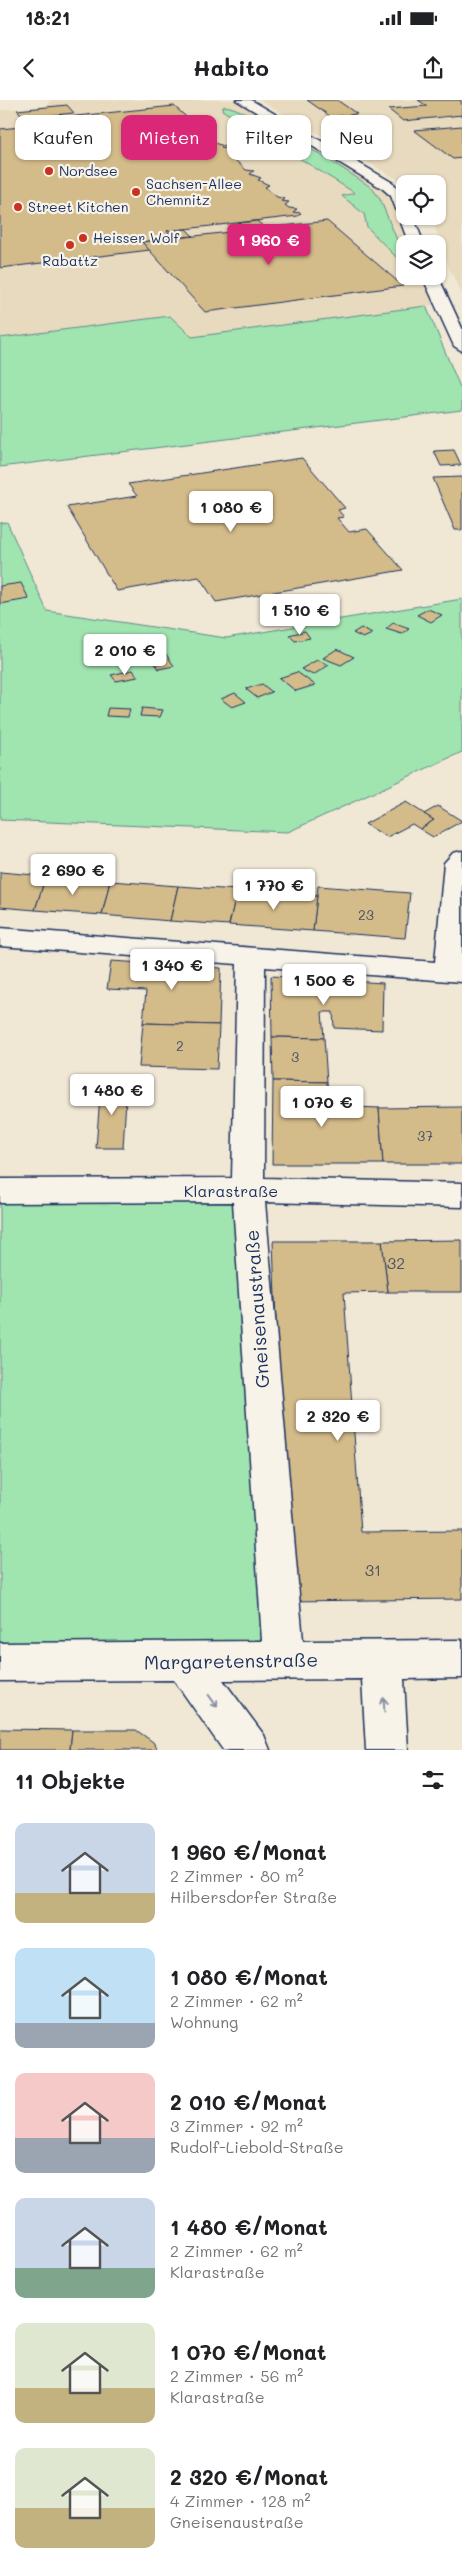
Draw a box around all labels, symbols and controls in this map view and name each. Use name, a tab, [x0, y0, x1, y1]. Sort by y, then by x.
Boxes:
text: 18:21	[25, 5, 70, 30]
text: Habito	[193, 53, 269, 82]
icon: back	[15, 54, 43, 82]
icon: share	[419, 54, 447, 82]
chip: Kaufen	[15, 115, 111, 160]
chip: Mieten	[121, 115, 217, 160]
chip: Filter	[227, 115, 311, 160]
chip: Neu	[321, 115, 392, 160]
place label: Nordsee	[59, 161, 118, 180]
marker: Nordsee	[43, 165, 55, 177]
place label: Sachsen-Allee Chemnitz	[146, 174, 242, 209]
map controls	[396, 175, 446, 285]
button: locate	[396, 175, 446, 225]
marker: Sachsen-Allee Chemnitz	[130, 186, 142, 198]
place label: Street Kitchen	[28, 197, 129, 216]
marker: Street Kitchen	[12, 201, 24, 213]
pin: 1 960 €	[223, 224, 315, 266]
place label: Heisser Wolf	[93, 228, 180, 247]
text: 1 960 €	[238, 229, 300, 250]
marker: Heisser Wolf	[77, 232, 89, 244]
button: layers	[396, 235, 446, 285]
marker: Rabattz	[64, 239, 76, 251]
place label: Rabattz	[42, 251, 98, 270]
pin: 1 080 €	[185, 490, 277, 533]
text: 1 080 €	[200, 496, 262, 517]
pin: 1 510 €	[254, 594, 346, 636]
text: 1 510 €	[271, 599, 329, 620]
pin: 2 010 €	[79, 634, 171, 676]
text: 2 010 €	[94, 639, 156, 660]
pin: 2 690 €	[27, 854, 119, 896]
text: 2 690 €	[41, 859, 105, 880]
pin: 1 770 €	[228, 868, 320, 911]
text: 1 770 €	[244, 874, 304, 895]
house number: 23	[358, 905, 374, 924]
pin: 1 340 €	[126, 948, 218, 991]
text: 1 340 €	[141, 954, 203, 975]
pin: 1 500 €	[278, 964, 370, 1006]
text: 1 500 €	[293, 969, 355, 990]
house number: 2	[176, 1036, 184, 1055]
house number: 3	[291, 1047, 299, 1066]
pin: 1 480 €	[66, 1074, 158, 1116]
text: 1 480 €	[81, 1079, 143, 1100]
pin: 1 070 €	[276, 1086, 368, 1128]
text: 1 070 €	[291, 1091, 353, 1112]
house number: 37	[417, 1126, 433, 1145]
street label: Klarastraße	[184, 1180, 278, 1201]
street label: Gneisenaustraße	[238, 1229, 275, 1389]
house number: 32	[387, 1252, 405, 1273]
pin: 2 320 €	[292, 1400, 384, 1442]
text: 2 320 €	[307, 1405, 369, 1426]
house number: 31	[365, 1559, 381, 1580]
street label: Margaretenstraße	[144, 1646, 318, 1675]
one-way arrow	[208, 1694, 218, 1708]
one-way arrow	[380, 1697, 389, 1713]
icon: filters	[419, 1766, 447, 1794]
text: 11 Objekte	[15, 1767, 125, 1794]
text: 1 960 €/Monat	[170, 1838, 327, 1865]
icon: home	[55, 1843, 115, 1903]
text: 2 Zimmer · 80 m²	[170, 1865, 304, 1886]
text: Hilbersdorfer Straße	[170, 1886, 337, 1907]
text: 1 080 €/Monat	[170, 1963, 328, 1990]
icon: home	[55, 1968, 115, 2028]
text: 2 Zimmer · 62 m²	[170, 1990, 303, 2011]
text: Wohnung	[170, 2011, 238, 2032]
text: 2 010 €/Monat	[170, 2088, 326, 2115]
icon: home	[55, 2093, 115, 2153]
text: 3 Zimmer · 92 m²	[170, 2115, 303, 2136]
text: Rudolf-Liebold-Straße	[170, 2136, 344, 2157]
text: 1 480 €/Monat	[170, 2213, 328, 2240]
icon: home	[55, 2218, 115, 2278]
text: 2 Zimmer · 62 m²	[170, 2240, 303, 2261]
text: Klarastraße	[170, 2261, 265, 2282]
text: 1 070 €/Monat	[170, 2338, 326, 2365]
icon: home	[55, 2343, 115, 2403]
text: 2 Zimmer · 56 m²	[170, 2365, 303, 2386]
text: Klarastraße	[170, 2386, 265, 2407]
text: 2 320 €/Monat	[170, 2463, 328, 2490]
icon: home	[55, 2468, 115, 2528]
text: 4 Zimmer · 128 m²	[170, 2490, 311, 2511]
text: Gneisenaustraße	[170, 2511, 304, 2532]

